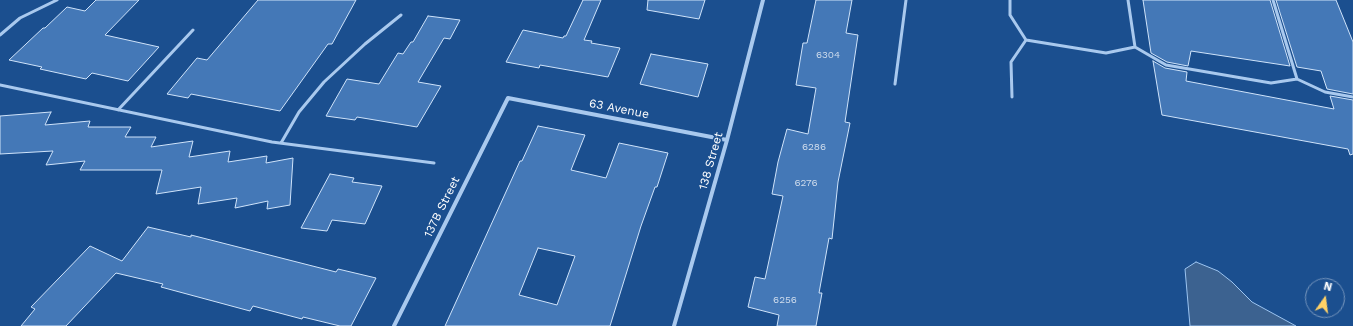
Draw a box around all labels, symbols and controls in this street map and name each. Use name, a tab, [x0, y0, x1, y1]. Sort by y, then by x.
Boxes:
house number: 6304	[816, 49, 840, 61]
street label: 63 Avenue	[588, 96, 650, 122]
street label: 138 Street	[696, 131, 726, 191]
house number: 6286	[802, 141, 826, 153]
street label: 137B Street	[421, 174, 463, 240]
house number: 6276	[794, 177, 818, 189]
north arrow	[1305, 278, 1345, 318]
text: N	[1322, 280, 1333, 294]
house number: 6256	[773, 294, 797, 306]

